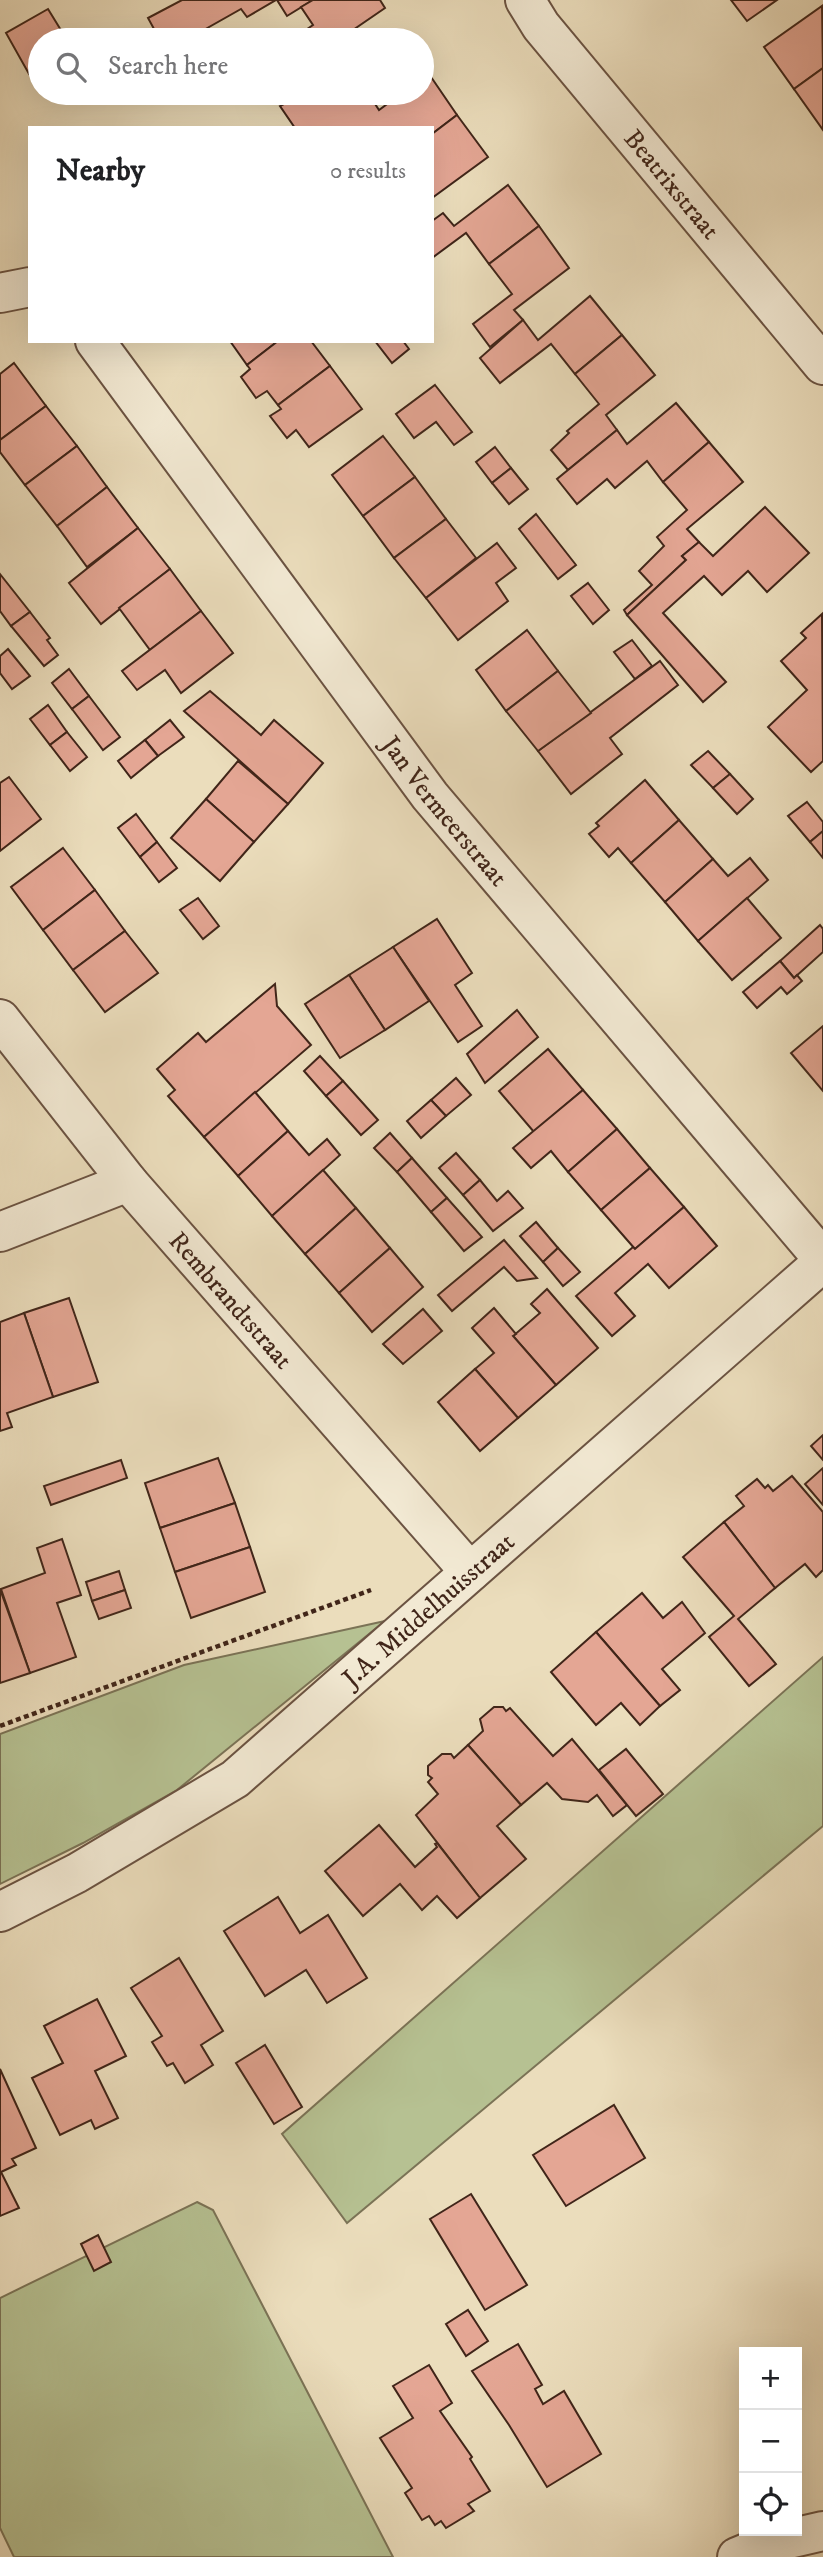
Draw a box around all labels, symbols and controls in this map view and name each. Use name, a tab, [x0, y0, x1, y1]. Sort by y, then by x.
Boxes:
search box	[28, 28, 434, 105]
icon: search	[52, 48, 90, 86]
text: Search here	[108, 50, 228, 83]
street label: Beatrixstraat	[616, 123, 726, 247]
text: Nearby	[56, 153, 145, 190]
text: 0 results	[330, 157, 406, 186]
street label: Jan Vermeerstraat	[372, 729, 514, 894]
street label: Rembrandtstraat	[161, 1225, 299, 1376]
street label: J.A. Middelhuisstraat	[334, 1526, 522, 1697]
map controls	[739, 2347, 802, 2536]
button: +	[739, 2347, 802, 2410]
button: −	[739, 2410, 802, 2473]
button: locate	[739, 2473, 802, 2536]

